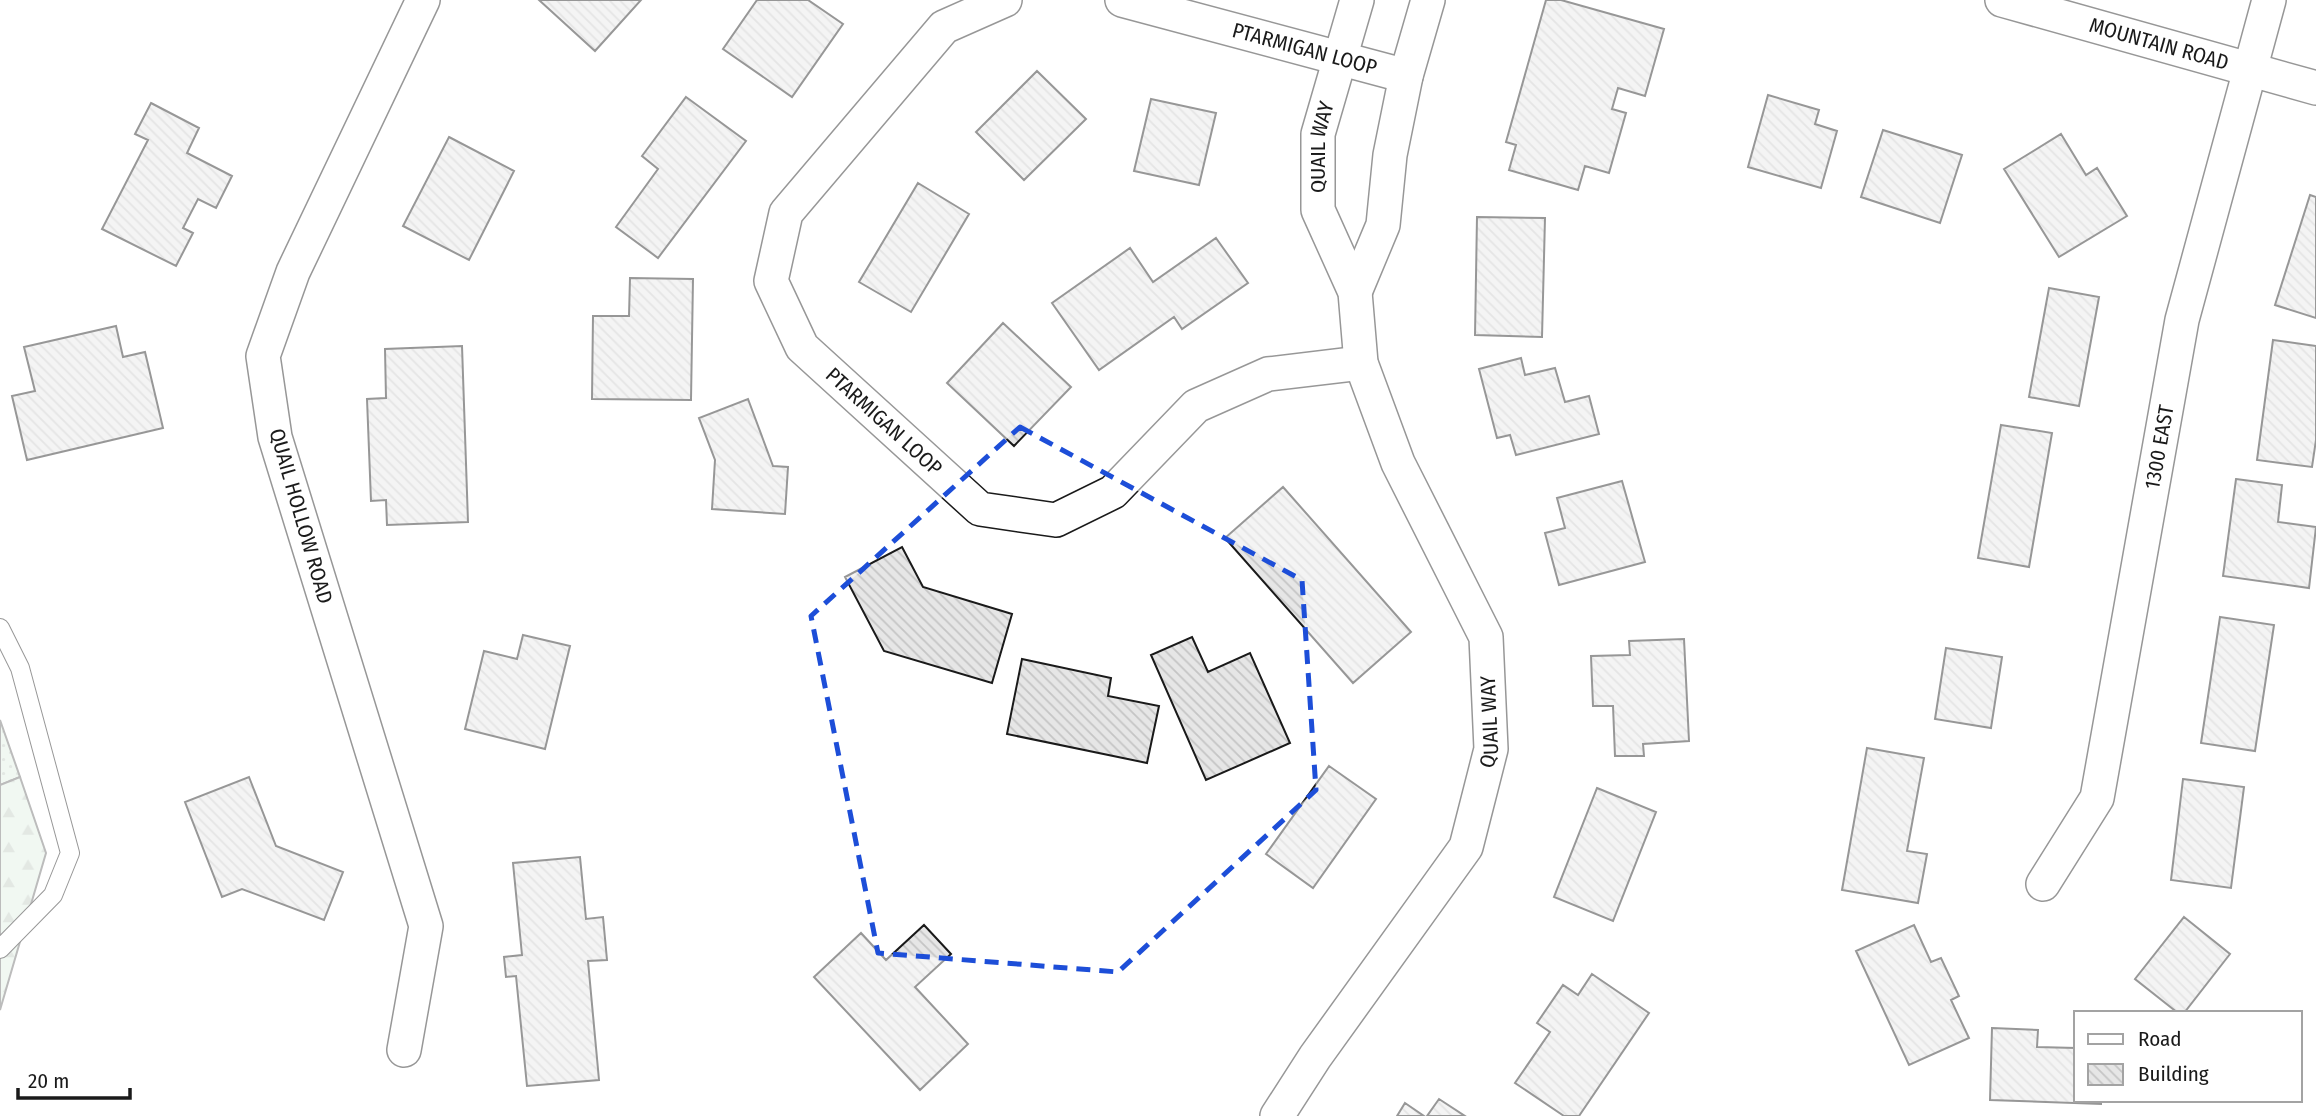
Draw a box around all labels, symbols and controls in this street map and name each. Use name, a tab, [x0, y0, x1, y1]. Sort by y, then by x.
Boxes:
street label: MOUNTAIN ROAD	[2086, 12, 2232, 76]
street label: PTARMIGAN LOOP	[1229, 17, 1380, 81]
street label: QUAIL WAY	[1305, 98, 1340, 193]
street label: PTARMIGAN LOOP	[820, 362, 948, 481]
street label: 1300 EAST	[2139, 403, 2180, 491]
street label: QUAIL HOLLOW ROAD	[264, 425, 338, 607]
street label: QUAIL WAY	[1474, 675, 1504, 771]
legend	[2074, 1011, 2302, 1102]
text: Road	[2138, 1026, 2182, 1052]
scale bar	[18, 1056, 130, 1100]
text: Building	[2138, 1061, 2209, 1087]
text: 20 m	[28, 1068, 69, 1094]

